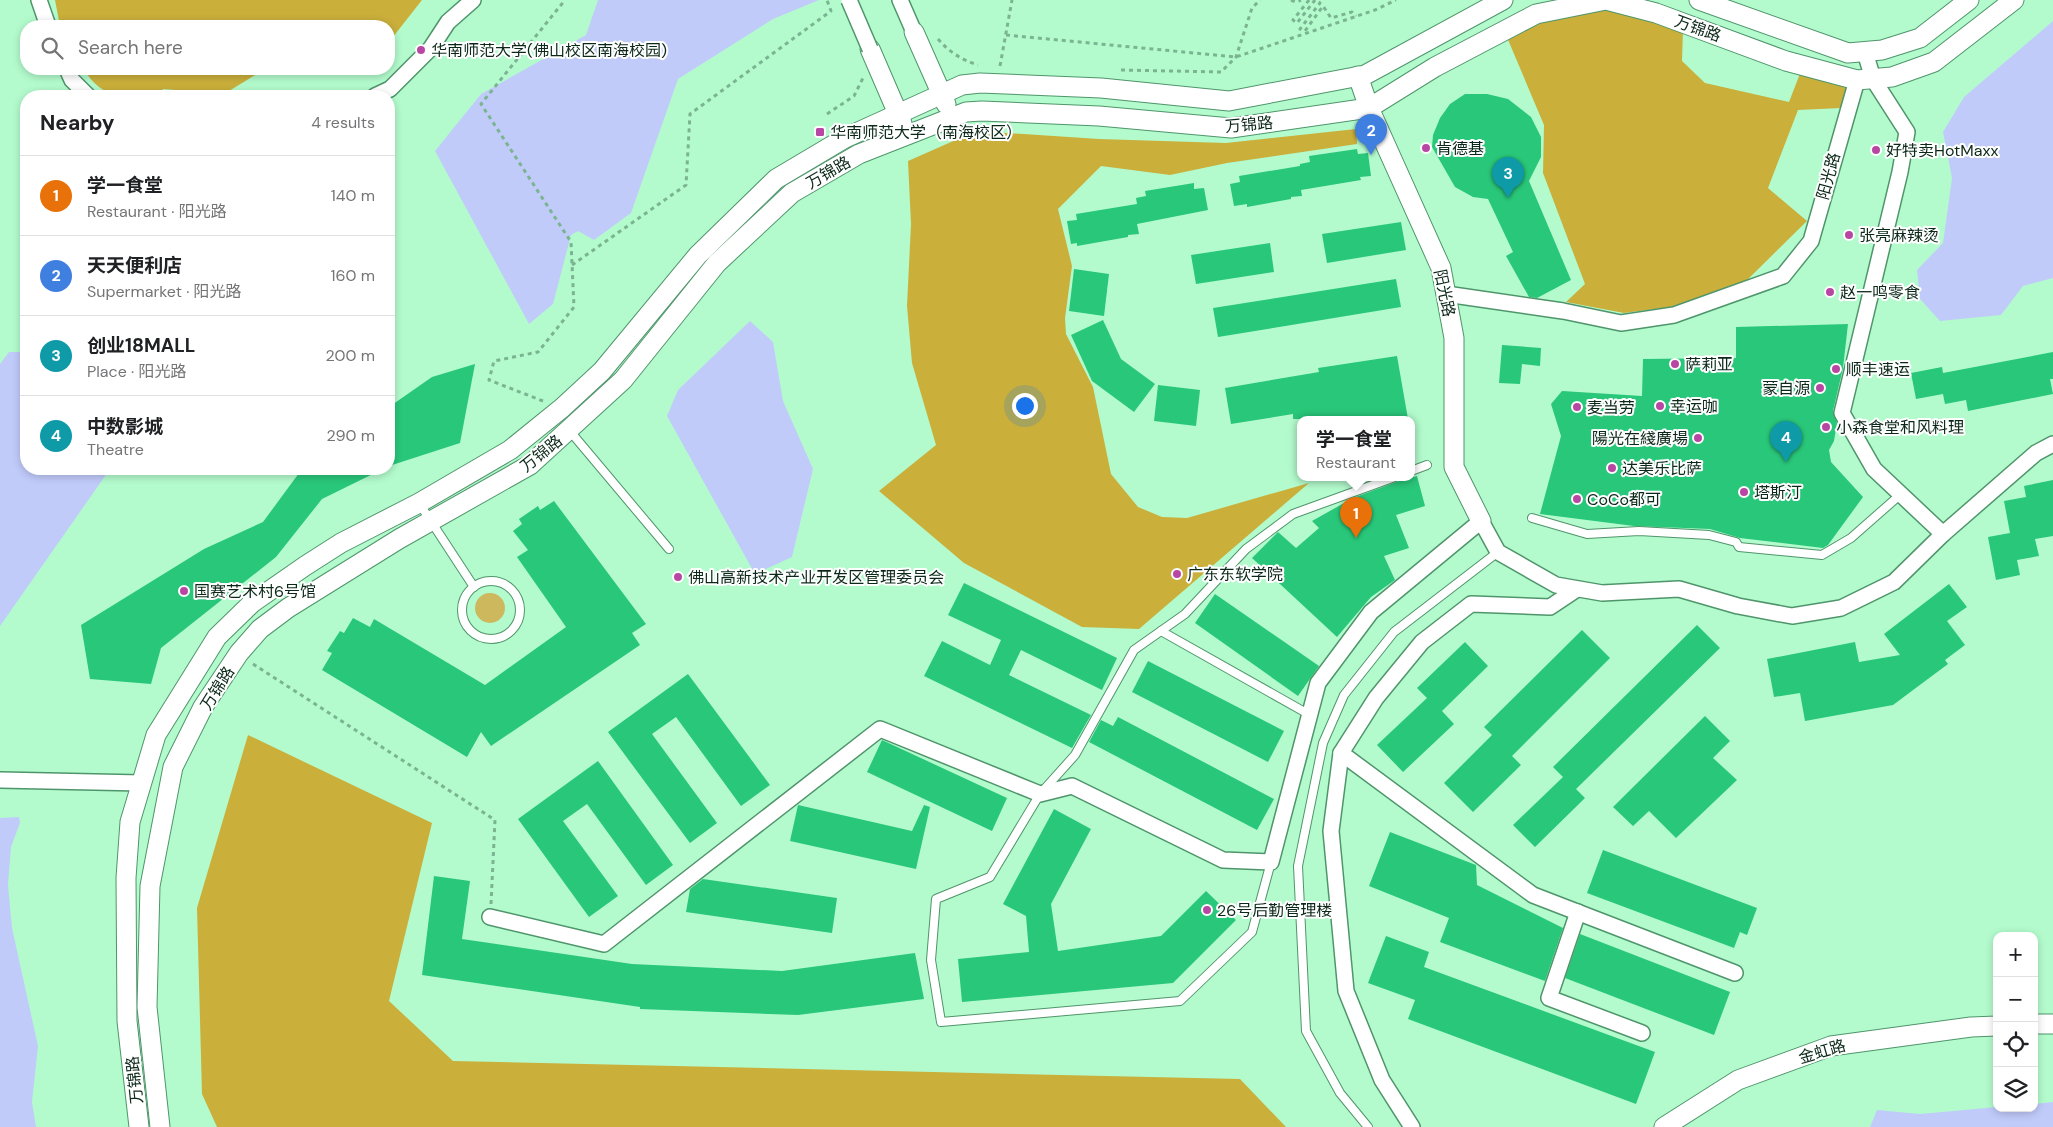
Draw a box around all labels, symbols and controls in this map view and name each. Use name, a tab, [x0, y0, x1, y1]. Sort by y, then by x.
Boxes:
street label: 万锦路	[1672, 10, 1724, 47]
search box	[20, 20, 395, 75]
icon: search	[38, 34, 66, 62]
text: Search here	[78, 35, 183, 60]
place label: 华南师范大学(佛山校区南海校园)	[431, 40, 667, 61]
marker: 华南师范大学(佛山校区南海校园)	[415, 44, 427, 56]
text: Nearby	[40, 109, 114, 137]
text: 4 results	[311, 112, 375, 133]
street label: 万锦路	[1224, 112, 1274, 137]
pin: 2	[1355, 114, 1387, 155]
place label: 华南师范大学（南海校区）	[830, 122, 1022, 143]
marker: 华南师范大学（南海校区）	[814, 126, 826, 138]
place label: 肯德基	[1436, 138, 1484, 159]
place label: 好特卖HotMaxx	[1886, 140, 1998, 161]
marker: 肯德基	[1420, 142, 1432, 154]
marker: 好特卖HotMaxx	[1870, 144, 1882, 156]
street label: 阳光路	[1812, 150, 1845, 202]
street label: 万锦路	[802, 151, 854, 194]
pin: 3	[1492, 157, 1524, 198]
text: 学一食堂	[87, 173, 163, 198]
text: 1	[53, 185, 59, 206]
text: 140 m	[331, 185, 375, 206]
text: Restaurant · 阳光路	[87, 201, 227, 222]
place label: 张亮麻辣烫	[1859, 225, 1939, 246]
marker: 张亮麻辣烫	[1843, 229, 1855, 241]
text: 天天便利店	[87, 253, 182, 278]
text: 2	[51, 265, 61, 286]
text: 160 m	[331, 265, 375, 286]
street label: 阳光路	[1429, 267, 1460, 319]
text: Supermarket · 阳光路	[87, 281, 242, 302]
place label: 赵一鸣零食	[1840, 282, 1920, 303]
marker: 赵一鸣零食	[1824, 286, 1836, 298]
text: 创业18MALL	[87, 333, 195, 358]
text: 3	[51, 345, 61, 366]
text: 200 m	[326, 345, 375, 366]
place label: 萨莉亚	[1685, 354, 1733, 375]
marker: 萨莉亚	[1669, 358, 1681, 370]
place label: 顺丰速运	[1846, 359, 1910, 380]
text: Place · 阳光路	[87, 361, 186, 382]
marker: 顺丰速运	[1830, 363, 1842, 375]
place label: 蒙自源	[1762, 378, 1810, 399]
marker: 蒙自源	[1814, 382, 1826, 394]
your location	[1012, 393, 1038, 419]
place label: 幸运咖	[1670, 396, 1718, 417]
place label: 麦当劳	[1587, 397, 1635, 418]
marker: 幸运咖	[1654, 400, 1666, 412]
marker: 麦当劳	[1571, 401, 1583, 413]
text: 中数影城	[87, 414, 163, 439]
popup	[1297, 416, 1415, 481]
place label: 小森食堂和风料理	[1836, 417, 1964, 438]
pin: 4	[1770, 421, 1802, 462]
marker: 小森食堂和风料理	[1820, 421, 1832, 433]
text: 4	[51, 425, 61, 446]
text: 290 m	[326, 425, 375, 446]
text: 学一食堂	[1316, 427, 1392, 452]
place label: 陽光在綫廣場	[1592, 428, 1688, 449]
street label: 万锦路	[516, 430, 567, 477]
marker: 陽光在綫廣場	[1692, 432, 1704, 444]
text: Theatre	[87, 439, 144, 460]
text: Restaurant	[1316, 452, 1396, 473]
place label: 达美乐比萨	[1622, 458, 1702, 479]
marker: 达美乐比萨	[1606, 462, 1618, 474]
place label: 塔斯汀	[1754, 482, 1802, 503]
marker: 塔斯汀	[1738, 486, 1750, 498]
place label: CoCo都可	[1587, 489, 1661, 510]
marker: CoCo都可	[1571, 493, 1583, 505]
pin: 1	[1340, 497, 1372, 538]
place label: 广东东软学院	[1187, 564, 1283, 585]
place label: 佛山高新技术产业开发区管理委员会	[688, 567, 944, 588]
marker: 广东东软学院	[1171, 568, 1183, 580]
marker: 佛山高新技术产业开发区管理委员会	[672, 571, 684, 583]
place label: 国赛艺术村6号馆	[194, 581, 316, 602]
marker: 国赛艺术村6号馆	[178, 585, 190, 597]
street label: 万锦路	[196, 662, 239, 714]
place label: 26号后勤管理楼	[1217, 900, 1332, 921]
marker: 26号后勤管理楼	[1201, 904, 1213, 916]
map controls	[1993, 932, 2038, 1112]
button: +	[1993, 932, 2038, 977]
button: −	[1993, 977, 2038, 1022]
button: locate	[1993, 1022, 2038, 1067]
street label: 金虹路	[1796, 1035, 1848, 1068]
street label: 万锦路	[122, 1055, 147, 1105]
button: layers	[1993, 1067, 2038, 1112]

